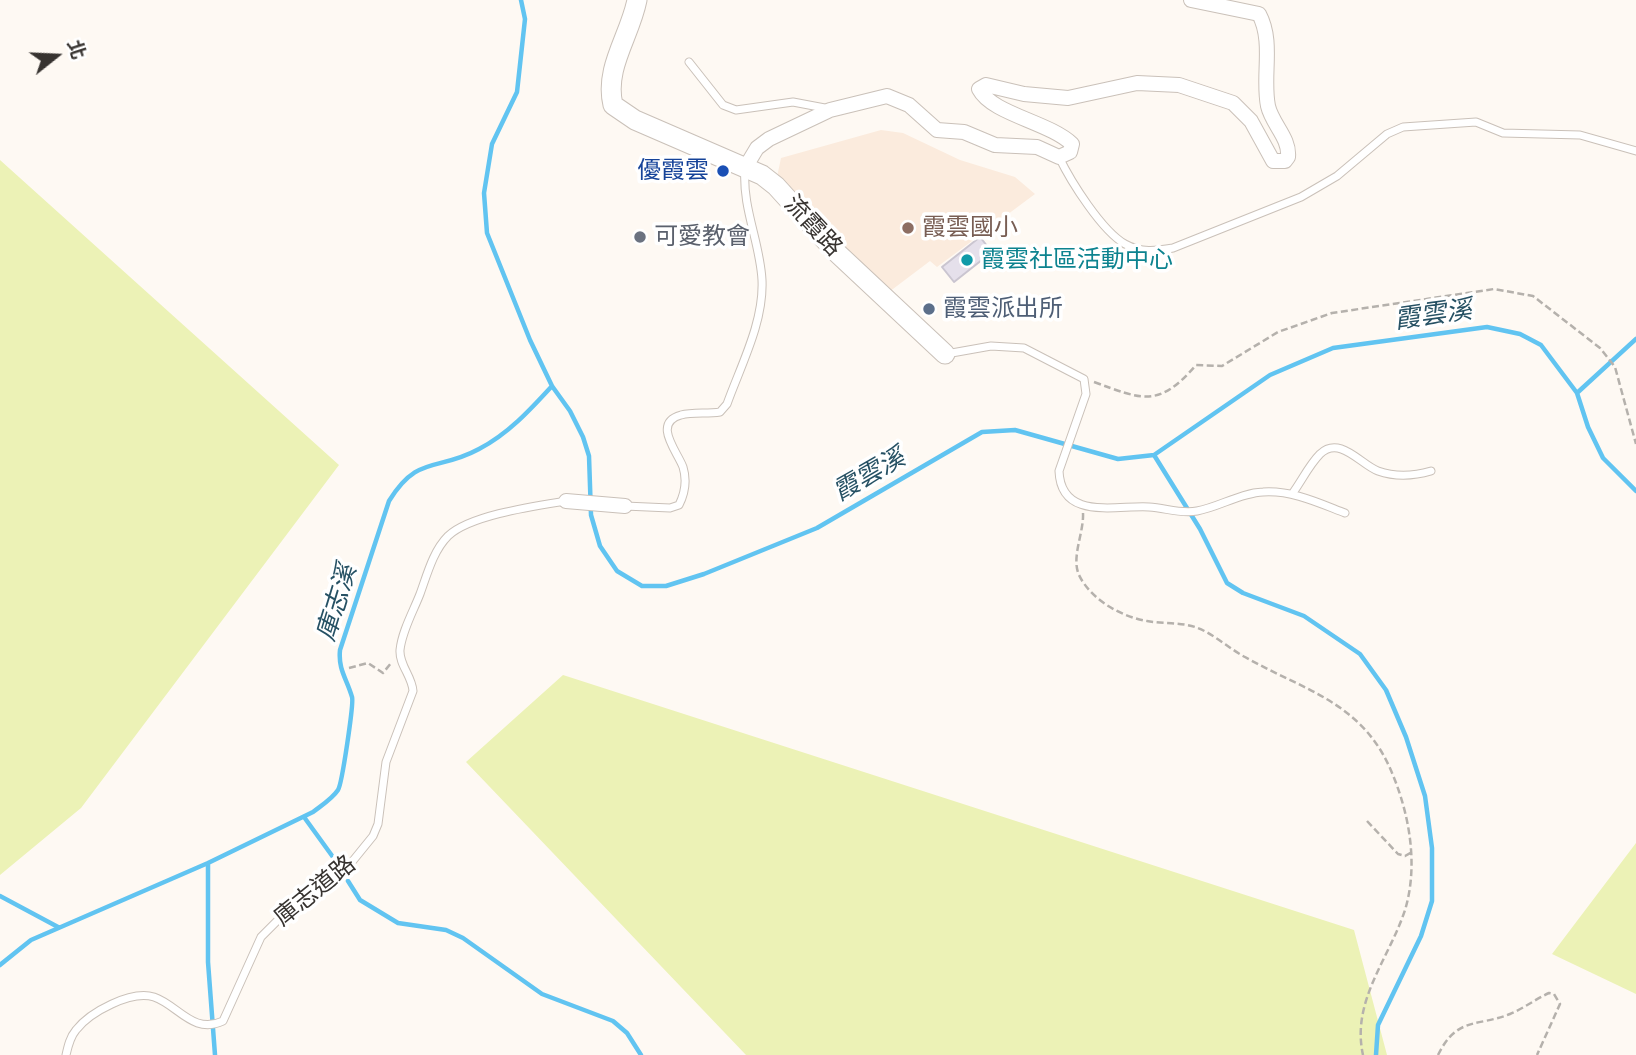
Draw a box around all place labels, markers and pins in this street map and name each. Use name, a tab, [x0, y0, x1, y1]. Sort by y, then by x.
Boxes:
place label: 優霞雲	[637, 157, 709, 185]
marker: 優霞雲	[715, 163, 731, 179]
place label: 霞雲國小	[922, 214, 1018, 242]
marker: 霞雲國小	[900, 220, 916, 236]
place label: 可愛教會	[654, 223, 750, 251]
marker: 可愛教會	[632, 229, 648, 245]
place label: 霞雲社區活動中心	[981, 246, 1173, 274]
marker: 霞雲社區活動中心	[959, 252, 975, 268]
place label: 霞雲派出所	[943, 295, 1063, 323]
marker: 霞雲派出所	[921, 301, 937, 317]

